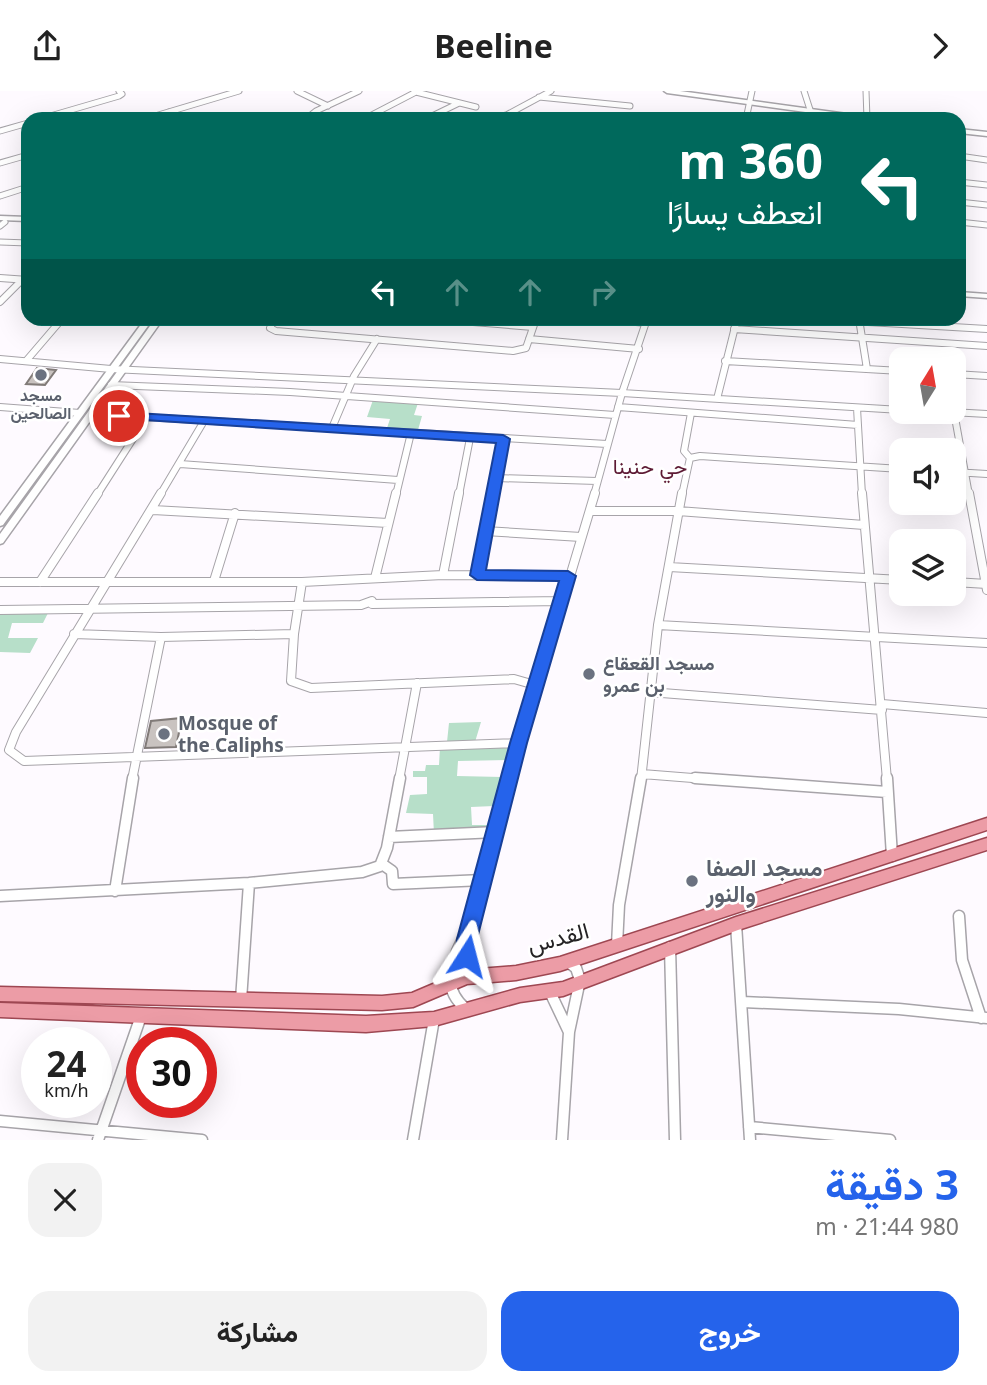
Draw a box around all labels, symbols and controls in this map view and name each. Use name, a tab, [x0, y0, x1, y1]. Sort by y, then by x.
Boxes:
text: Beeline	[434, 24, 553, 67]
icon: share	[28, 27, 66, 65]
icon: forward	[921, 27, 959, 65]
text: 360 m	[678, 127, 823, 193]
icon: left	[847, 140, 938, 231]
text: انعطف يسارًا	[667, 190, 823, 233]
icon: left	[365, 273, 403, 311]
icon: ahead	[438, 273, 476, 311]
icon: ahead	[511, 273, 549, 311]
icon: right	[584, 273, 622, 311]
north arrow	[889, 347, 966, 423]
map controls	[889, 347, 966, 606]
marker: مسجد الصالحين	[33, 367, 49, 383]
place label: مسجد الصالحين	[11, 384, 71, 424]
pin	[89, 386, 149, 446]
icon: arrive	[100, 397, 138, 435]
button: sound	[889, 438, 966, 515]
district label: حي حنينا	[613, 452, 687, 484]
button: layers	[889, 529, 966, 606]
place label: مسجد القعقاع بن عمرو	[603, 650, 714, 698]
marker: مسجد القعقاع بن عمرو	[581, 666, 597, 682]
place label: Mosque of the Caliphs	[178, 710, 284, 758]
marker: Mosque of the Caliphs	[156, 726, 172, 742]
place label: مسجد الصفا والنور	[705, 851, 822, 909]
marker: مسجد الصفا والنور	[684, 873, 700, 889]
street label: القدس	[523, 913, 592, 961]
position arrow	[430, 919, 504, 993]
speed limit sign: 30	[126, 1027, 217, 1118]
text: 24	[46, 1040, 87, 1087]
text: km/h	[44, 1078, 89, 1102]
text: 3 دقيقة	[825, 1155, 959, 1212]
button: close	[28, 1163, 102, 1237]
text: 980 m · 21:44	[815, 1210, 959, 1242]
button: مشاركة	[28, 1291, 487, 1371]
button: خروج	[501, 1291, 959, 1371]

